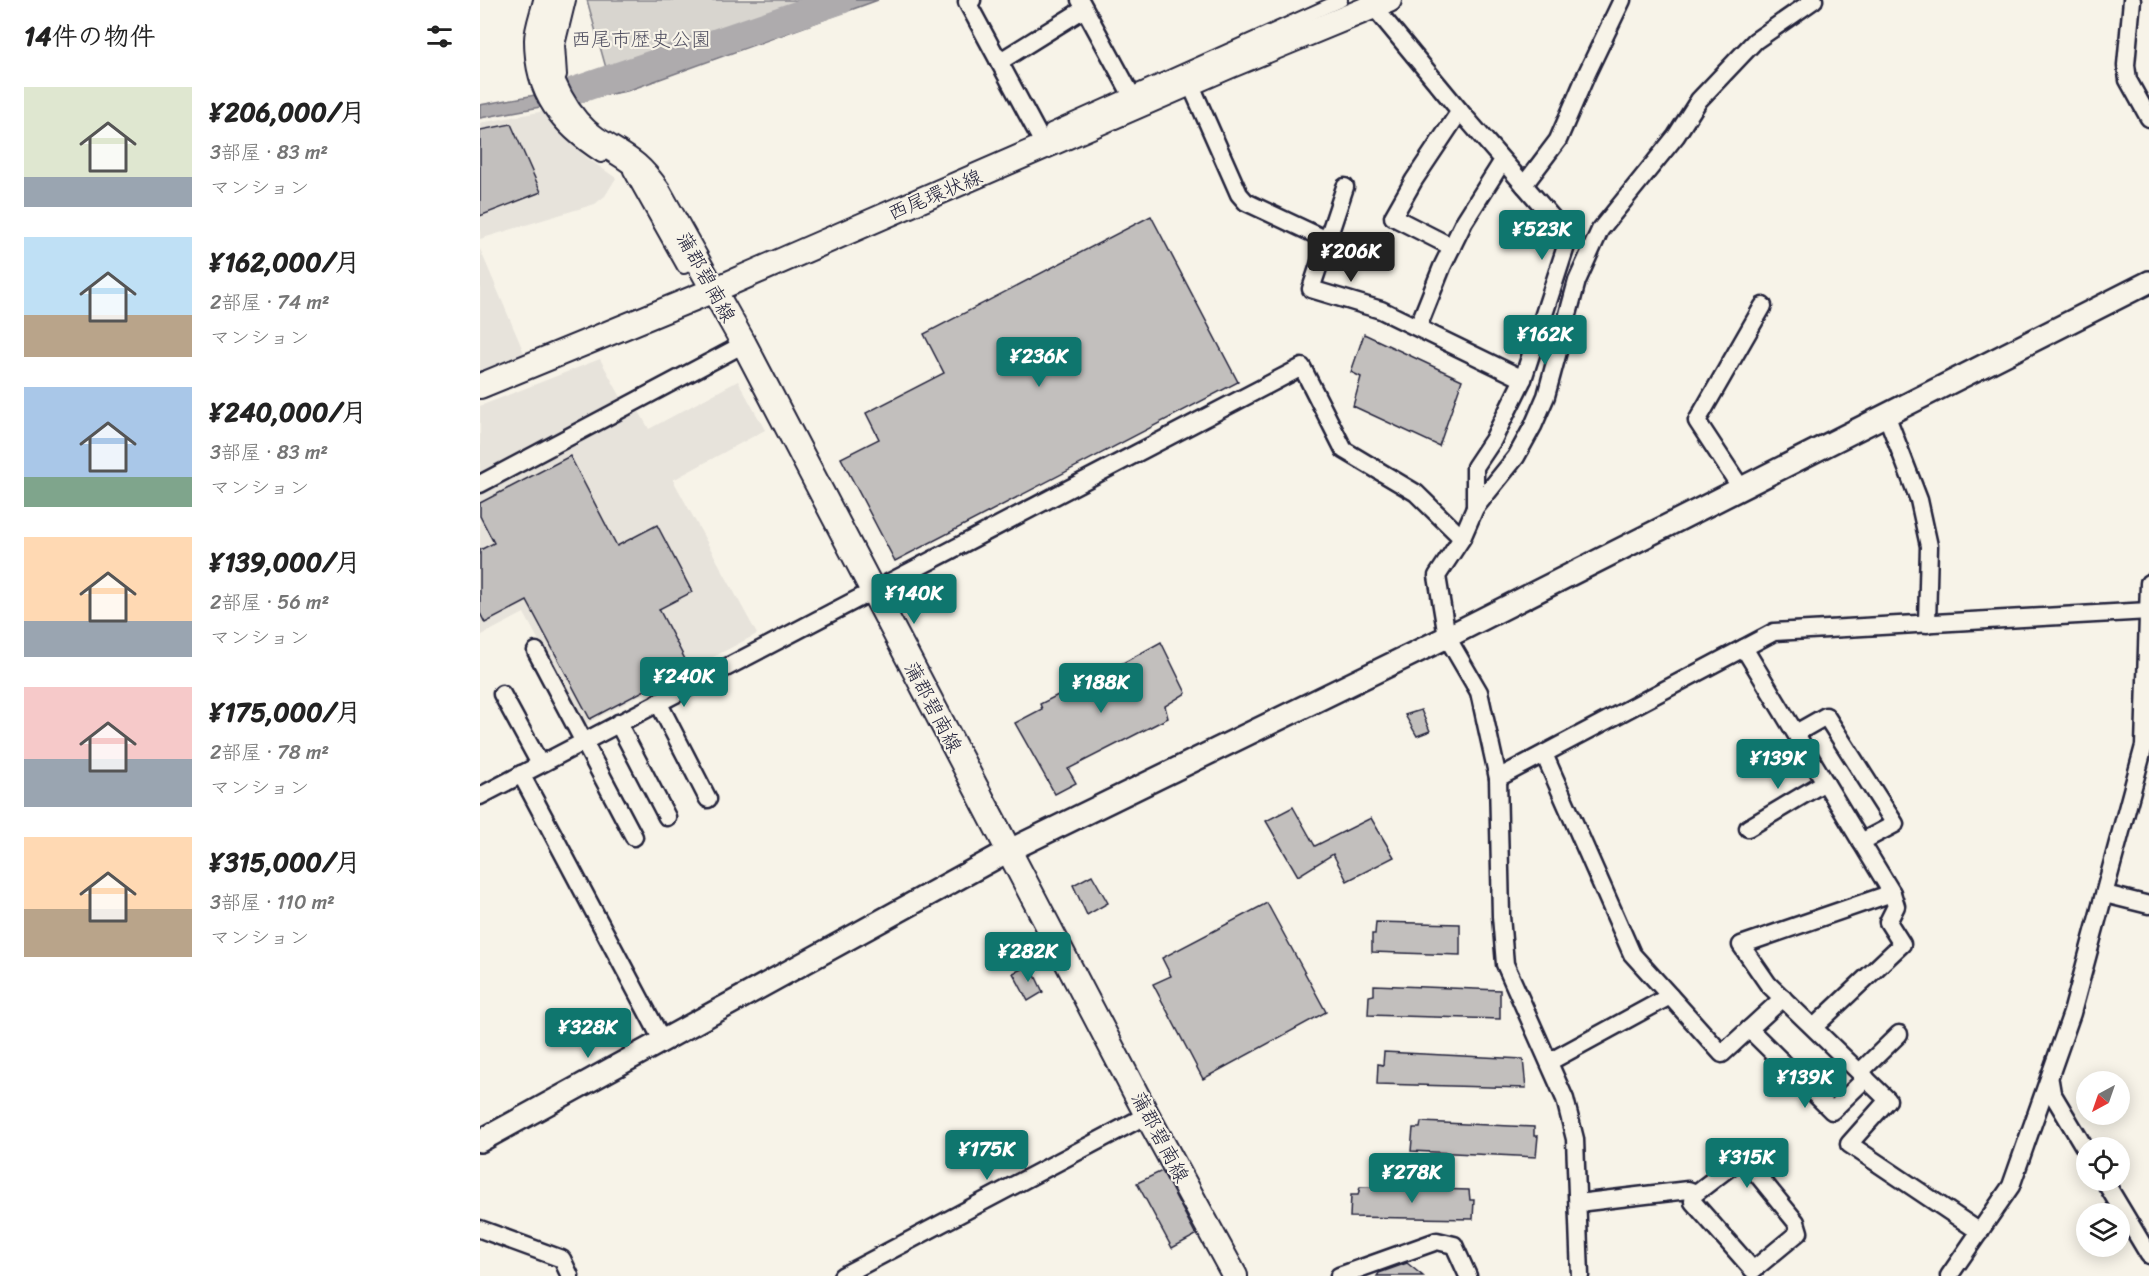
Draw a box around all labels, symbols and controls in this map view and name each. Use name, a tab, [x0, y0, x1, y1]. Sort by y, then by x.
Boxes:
text: 14件の物件	[24, 13, 155, 59]
icon: filters	[423, 20, 456, 53]
park label: 西尾市歴史公園	[571, 22, 711, 57]
text: ¥206,000/月	[210, 89, 366, 135]
icon: home	[72, 111, 144, 183]
text: 3部屋 · 83 m²	[210, 135, 328, 170]
street label: 西尾環状線	[882, 159, 988, 231]
text: マンション	[210, 170, 309, 205]
pin: ¥523K	[1500, 210, 1584, 261]
text: ¥523K	[1513, 212, 1571, 247]
street label: 蒲郡碧南線	[666, 225, 746, 329]
pin: ¥206K	[1309, 232, 1393, 283]
text: ¥206K	[1322, 234, 1380, 269]
text: ¥162,000/月	[210, 239, 361, 285]
icon: home	[72, 261, 144, 333]
text: 2部屋 · 74 m²	[210, 285, 330, 320]
pin: ¥162K	[1503, 315, 1587, 366]
text: ¥162K	[1518, 317, 1572, 352]
text: マンション	[210, 320, 309, 355]
pin: ¥236K	[997, 337, 1081, 388]
text: ¥236K	[1010, 339, 1068, 374]
text: ¥240,000/月	[210, 389, 367, 435]
icon: home	[72, 411, 144, 483]
text: 3部屋 · 83 m²	[210, 435, 328, 470]
text: マンション	[210, 470, 309, 505]
text: ¥139,000/月	[210, 539, 361, 585]
icon: home	[72, 561, 144, 633]
pin: ¥140K	[872, 574, 956, 625]
text: ¥140K	[886, 576, 942, 611]
text: 2部屋 · 56 m²	[210, 585, 329, 620]
text: マンション	[210, 620, 309, 655]
street label: 蒲郡碧南線	[894, 655, 972, 759]
pin: ¥240K	[642, 657, 726, 708]
text: ¥240K	[654, 659, 714, 694]
pin: ¥188K	[1059, 663, 1143, 714]
text: ¥188K	[1073, 665, 1129, 700]
text: ¥175,000/月	[210, 689, 362, 735]
icon: home	[72, 711, 144, 783]
text: 2部屋 · 78 m²	[210, 735, 329, 770]
pin: ¥139K	[1736, 739, 1820, 790]
text: ¥139K	[1750, 741, 1806, 776]
text: マンション	[210, 770, 309, 805]
text: ¥315,000/月	[210, 839, 361, 885]
icon: home	[72, 861, 144, 933]
text: 3部屋 · 110 m²	[210, 885, 335, 920]
text: マンション	[210, 920, 309, 955]
pin: ¥282K	[986, 932, 1070, 983]
text: ¥282K	[999, 934, 1057, 969]
pin: ¥328K	[546, 1008, 630, 1059]
text: ¥328K	[559, 1010, 617, 1045]
pin: ¥139K	[1763, 1058, 1847, 1109]
text: ¥139K	[1777, 1060, 1833, 1095]
north arrow	[2076, 1071, 2130, 1125]
map controls	[2076, 1071, 2130, 1257]
street label: 蒲郡碧南線	[1121, 1085, 1199, 1189]
pin: ¥175K	[945, 1130, 1029, 1181]
text: ¥175K	[959, 1132, 1015, 1167]
button: locate	[2076, 1137, 2130, 1191]
pin: ¥315K	[1705, 1138, 1789, 1189]
text: ¥315K	[1719, 1140, 1775, 1175]
pin: ¥278K	[1370, 1153, 1454, 1204]
text: ¥278K	[1383, 1155, 1441, 1190]
button: layers	[2076, 1203, 2130, 1257]

